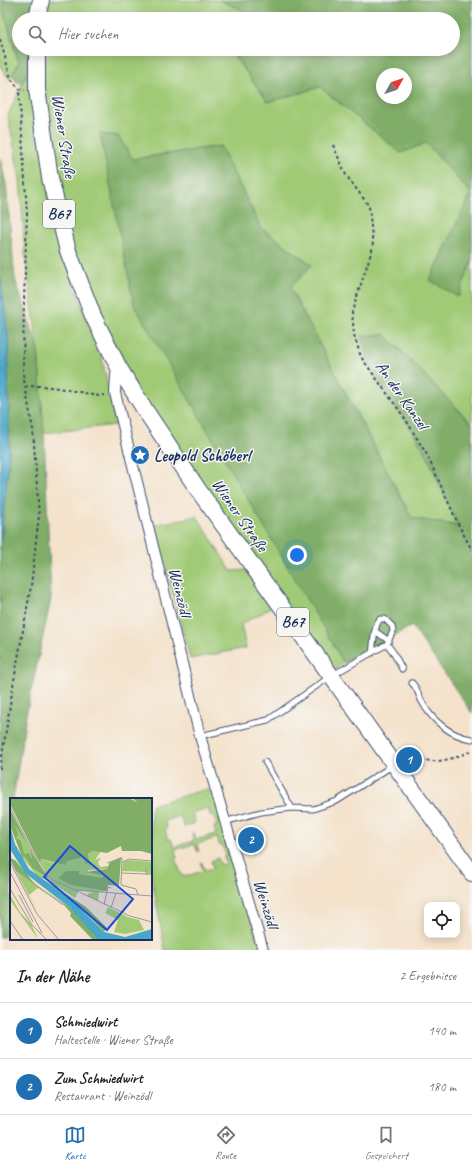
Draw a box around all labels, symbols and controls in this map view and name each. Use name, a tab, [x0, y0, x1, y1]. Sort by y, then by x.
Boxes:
search box	[12, 12, 460, 56]
icon: search	[26, 23, 48, 45]
text: Hier suchen	[58, 25, 118, 44]
north arrow	[376, 68, 412, 104]
street label: Wiener Straße	[47, 93, 81, 181]
road number: B67	[43, 200, 75, 228]
street label: An der Kanzel	[371, 357, 435, 436]
place icon: Leopold Schöberl	[129, 444, 151, 466]
place label: Leopold Schöberl	[154, 445, 253, 466]
street label: Wiener Straße	[207, 474, 274, 557]
your location	[287, 545, 307, 565]
street label: Weinzödl	[164, 565, 197, 622]
road number: B67	[277, 608, 309, 636]
pin: 1	[396, 745, 422, 775]
inset map	[10, 798, 152, 940]
pin: 2	[238, 825, 264, 855]
street label: Weinzödl	[249, 877, 284, 934]
map controls	[424, 902, 460, 938]
button: locate	[424, 902, 460, 938]
text: In der Nähe	[16, 966, 89, 987]
text: 2 Ergebnisse	[400, 968, 456, 984]
text: Schmiedwirt	[54, 1013, 117, 1032]
text: 1	[26, 1023, 32, 1039]
text: 140 m	[428, 1023, 456, 1039]
text: Haltestelle · Wiener Straße	[54, 1032, 173, 1048]
text: Zum Schmiedwirt	[54, 1069, 142, 1088]
text: 2	[26, 1079, 32, 1095]
text: 180 m	[428, 1079, 456, 1095]
text: Restaurant · Weinzödl	[54, 1088, 151, 1104]
tab: Karte	[64, 1124, 86, 1162]
tab: Route	[215, 1124, 237, 1162]
tab: Gespeichert	[365, 1124, 408, 1162]

